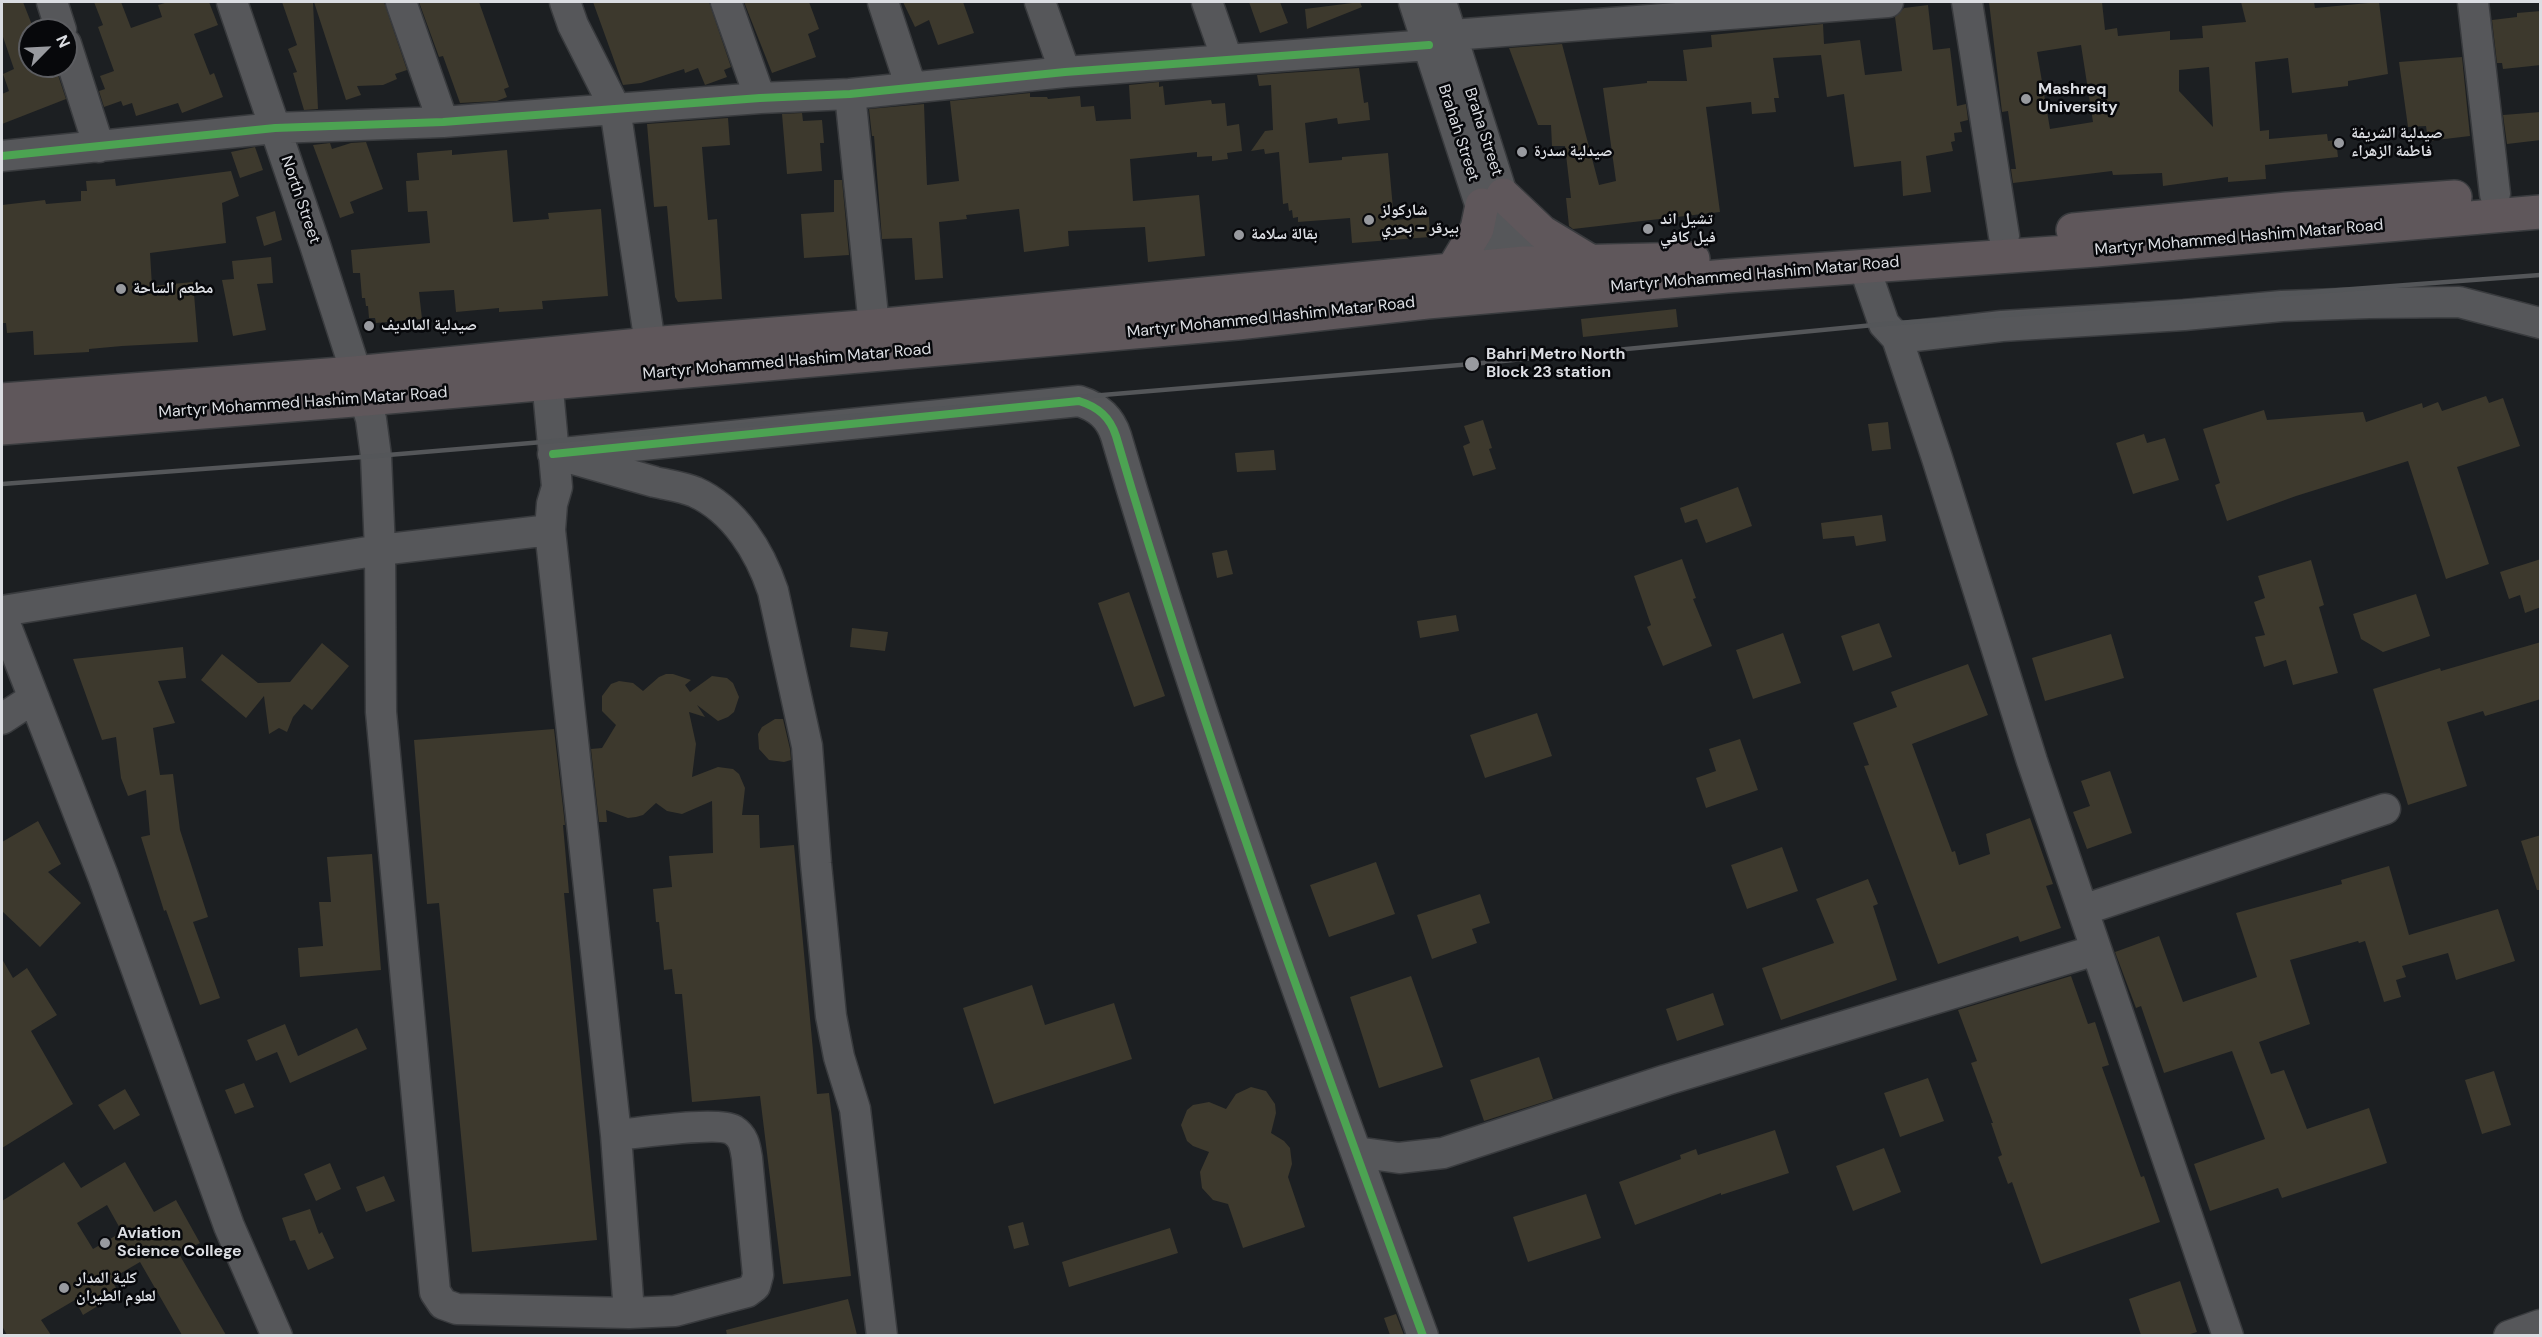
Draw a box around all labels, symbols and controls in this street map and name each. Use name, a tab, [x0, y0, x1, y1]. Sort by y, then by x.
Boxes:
north arrow	[18, 18, 78, 78]
text: N	[51, 32, 75, 51]
place label: Mashreq University	[2038, 80, 2118, 118]
street label: Brahah Street	[1433, 82, 1483, 184]
street label: Braha Street	[1460, 85, 1506, 179]
marker: Mashreq University	[2019, 92, 2033, 106]
place label: صيدلية الشريفة فاطمة الزهراء	[2351, 124, 2443, 162]
marker: صيدلية الشريفة فاطمة الزهراء	[2332, 136, 2346, 150]
place label: صيدلية سدرة	[1534, 142, 1612, 162]
marker: صيدلية سدرة	[1515, 145, 1529, 159]
street label: North Street	[276, 154, 324, 246]
place label: شاركولز بيرقر - بحري	[1381, 201, 1459, 239]
place label: تشيل اند فيل كافي	[1660, 210, 1716, 248]
marker: شاركولز بيرقر - بحري	[1362, 213, 1376, 227]
street label: Martyr Mohammed Hashim Matar Road	[2094, 216, 2384, 260]
marker: تشيل اند فيل كافي	[1641, 222, 1655, 236]
place label: بقالة سلامة	[1251, 225, 1318, 245]
marker: بقالة سلامة	[1232, 228, 1246, 242]
street label: Martyr Mohammed Hashim Matar Road	[1610, 253, 1900, 297]
place label: مطعم الساحة	[133, 279, 213, 299]
marker: مطعم الساحة	[114, 282, 128, 296]
street label: Martyr Mohammed Hashim Matar Road	[1126, 293, 1416, 343]
place label: صيدلية المالديف	[381, 316, 477, 336]
marker: صيدلية المالديف	[362, 319, 376, 333]
street label: Martyr Mohammed Hashim Matar Road	[642, 340, 932, 384]
place label: Bahri Metro North Block 23 station	[1486, 345, 1626, 383]
marker: Bahri Metro North Block 23 station	[1463, 355, 1481, 373]
street label: Martyr Mohammed Hashim Matar Road	[158, 383, 448, 423]
place label: Aviation Science College	[117, 1224, 242, 1262]
marker: Aviation Science College	[98, 1236, 112, 1250]
place label: كلية المدار لعلوم الطيران	[76, 1269, 156, 1307]
marker: كلية المدار لعلوم الطيران	[57, 1281, 71, 1295]

